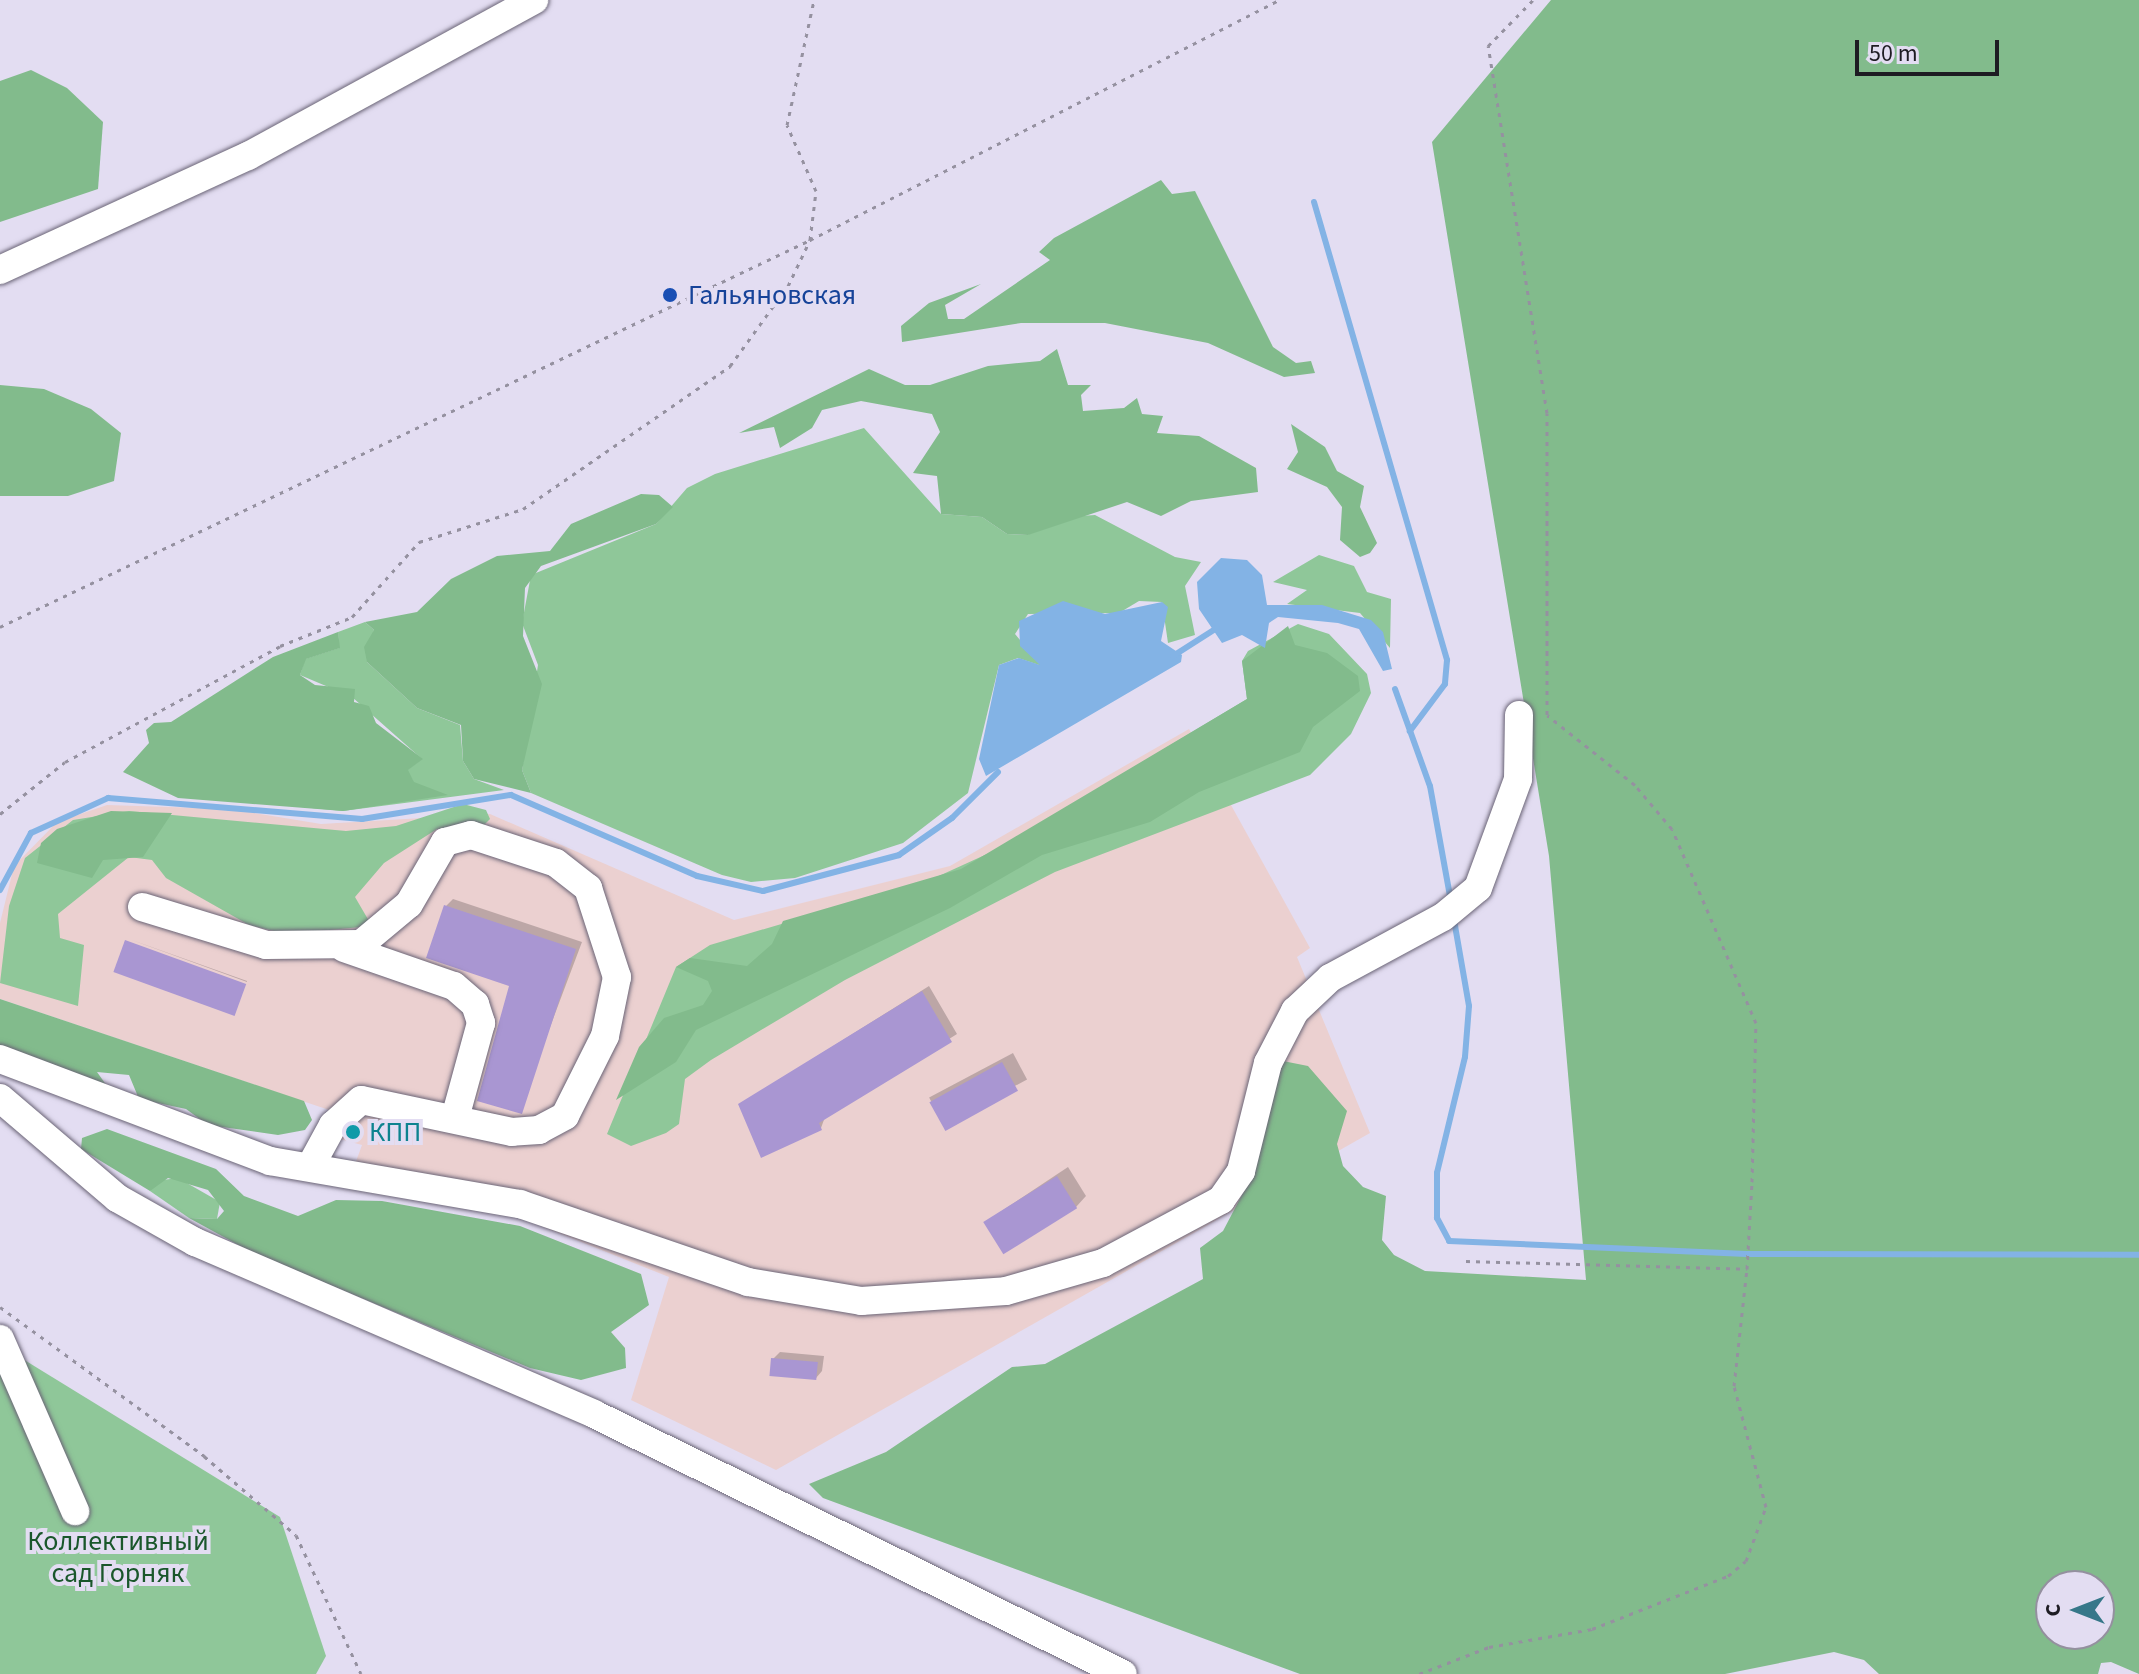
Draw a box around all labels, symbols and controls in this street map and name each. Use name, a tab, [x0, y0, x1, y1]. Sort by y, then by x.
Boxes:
scale bar	[1859, 24, 2003, 74]
text: 50 m	[1869, 36, 1918, 71]
place label: Гальяновская	[688, 278, 856, 312]
marker: Гальяновская	[659, 284, 681, 306]
place label: КПП	[369, 1115, 421, 1149]
marker: КПП	[344, 1123, 362, 1141]
park label: Коллективный сад Горняк	[27, 1524, 209, 1590]
north arrow	[2035, 1570, 2115, 1650]
text: С	[2037, 1604, 2069, 1616]

